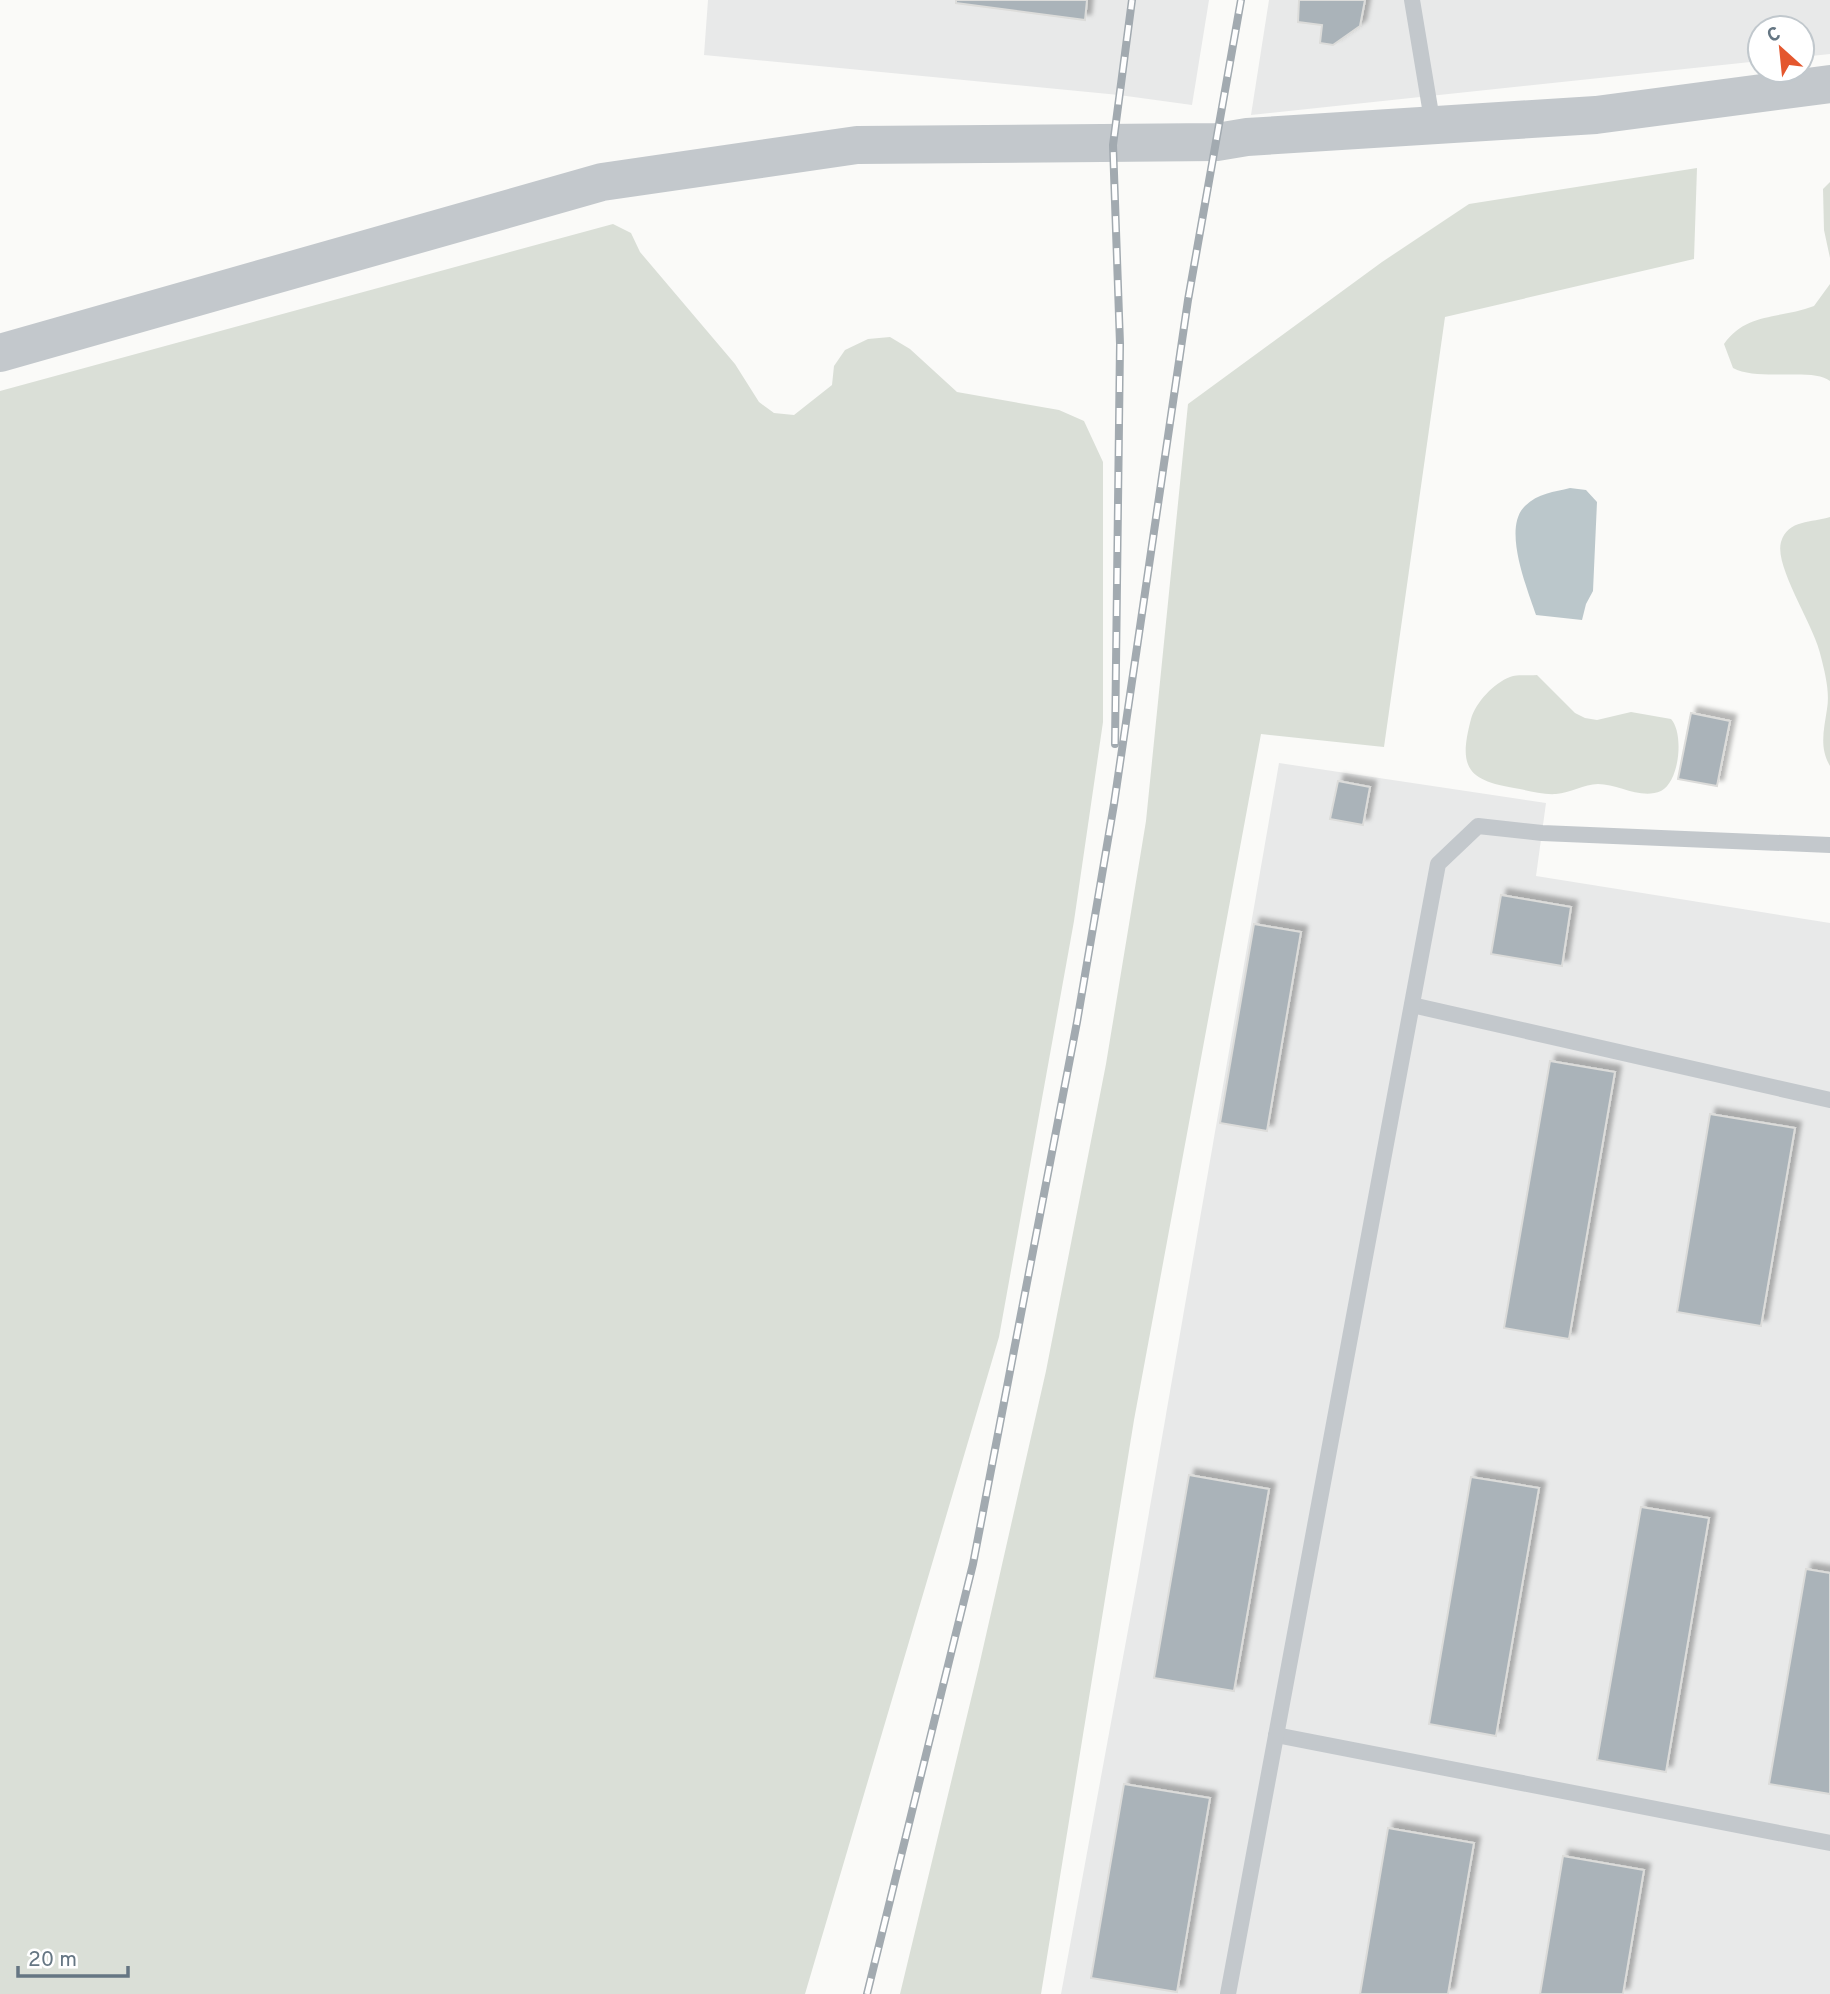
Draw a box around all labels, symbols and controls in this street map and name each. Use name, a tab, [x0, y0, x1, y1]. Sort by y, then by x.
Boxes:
north arrow	[1746, 14, 1816, 84]
text: С	[1763, 22, 1785, 49]
scale bar	[18, 1934, 128, 1978]
text: 20 m	[28, 1947, 77, 1974]

